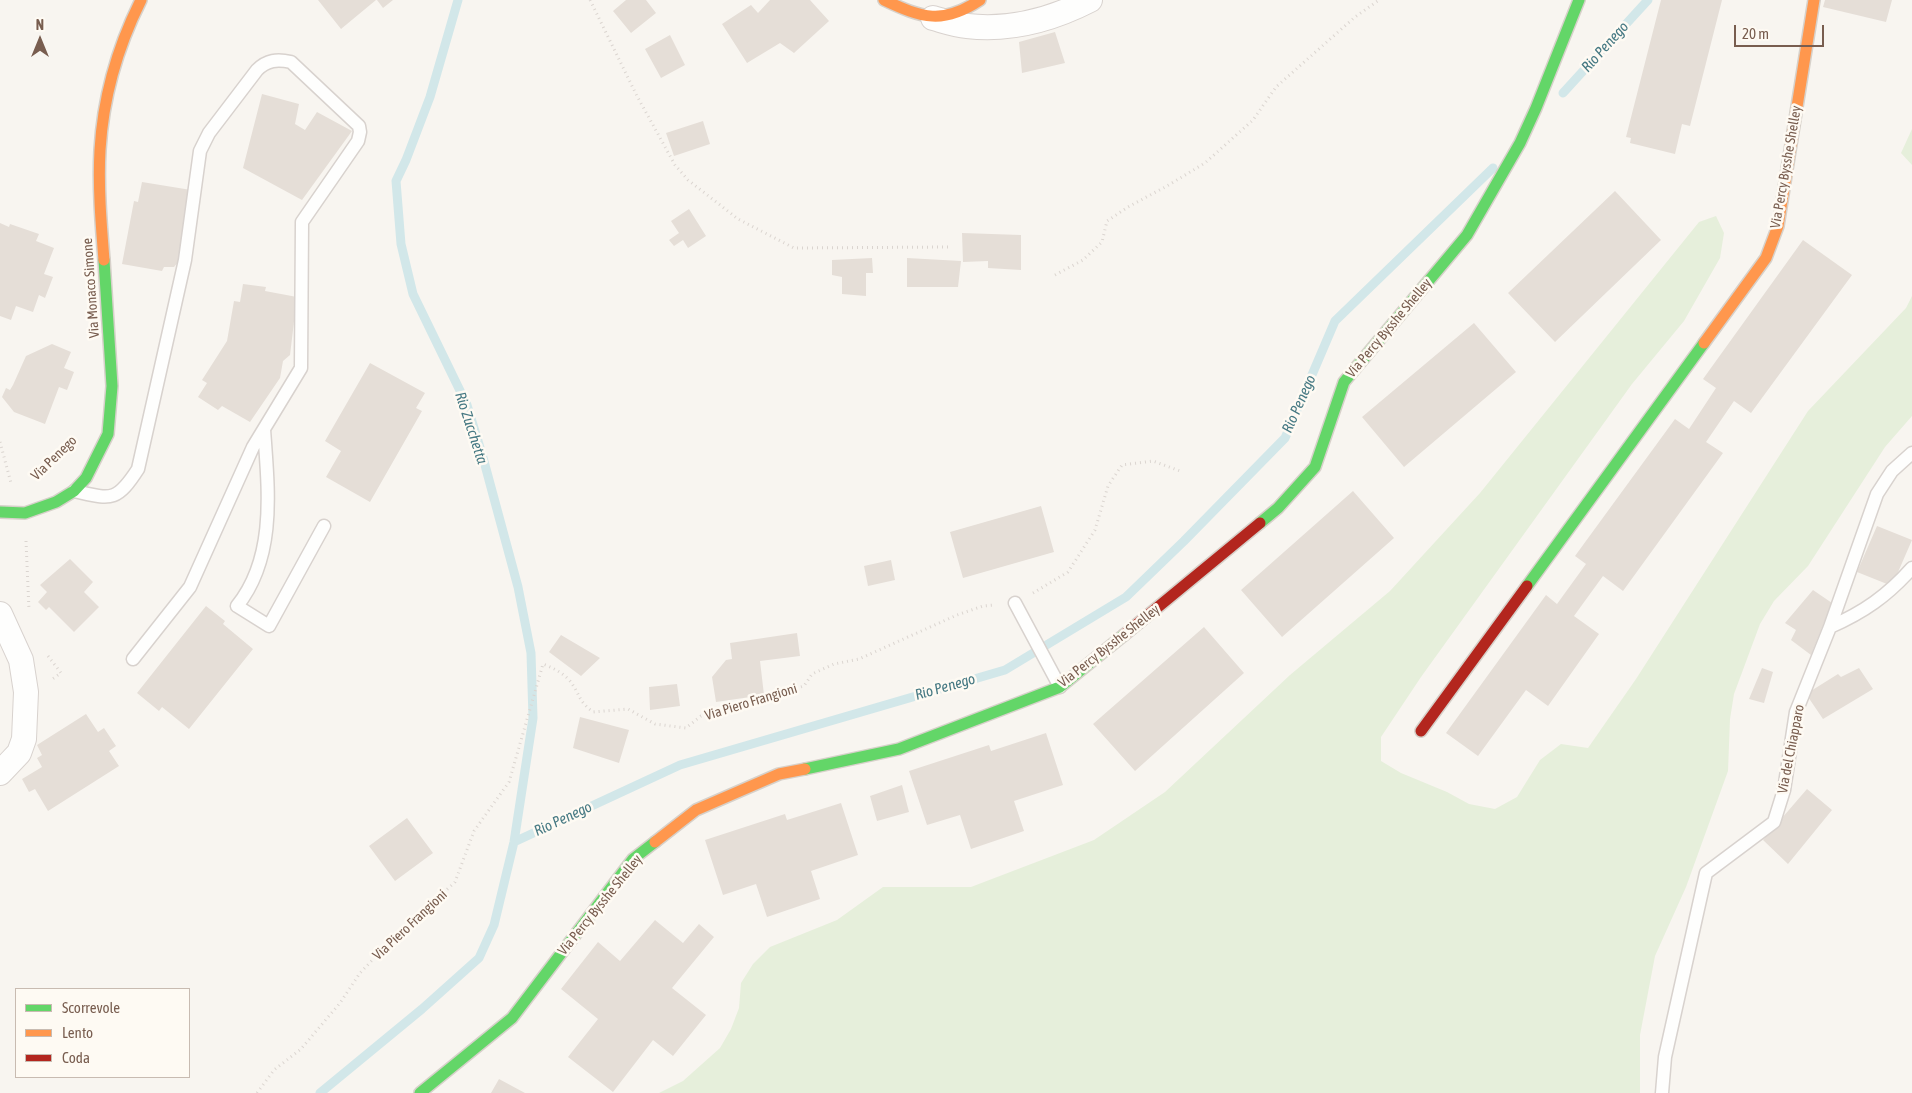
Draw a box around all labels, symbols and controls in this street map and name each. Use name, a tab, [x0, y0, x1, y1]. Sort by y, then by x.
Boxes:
north arrow	[15, 15, 65, 65]
scale bar	[1737, 15, 1827, 47]
text: N	[36, 17, 44, 33]
water label: Rio Penego	[1578, 18, 1632, 76]
text: 20 m	[1742, 25, 1769, 42]
street label: Via Percy Bysshe Shelley	[1767, 104, 1805, 230]
street label: Via Monaco Simone	[79, 237, 103, 339]
street label: Via Percy Bysshe Shelley	[1343, 275, 1435, 381]
water label: Rio Penego	[1278, 372, 1320, 436]
water label: Rio Zucchetta	[451, 390, 491, 466]
street label: Via Penego	[28, 432, 80, 484]
street label: Via Percy Bysshe Shelley	[1055, 601, 1163, 691]
water label: Rio Penego	[913, 670, 977, 704]
street label: Via Piero Frangioni	[703, 680, 799, 724]
street label: Via del Chiapparo	[1774, 703, 1808, 795]
water label: Rio Penego	[531, 798, 595, 840]
street label: Via Percy Bysshe Shelley	[554, 851, 646, 959]
street label: Via Piero Frangioni	[369, 886, 451, 964]
legend	[15, 988, 190, 1078]
text: Scorrevole	[62, 999, 120, 1016]
text: Lento	[62, 1024, 93, 1041]
text: Coda	[62, 1049, 90, 1066]

